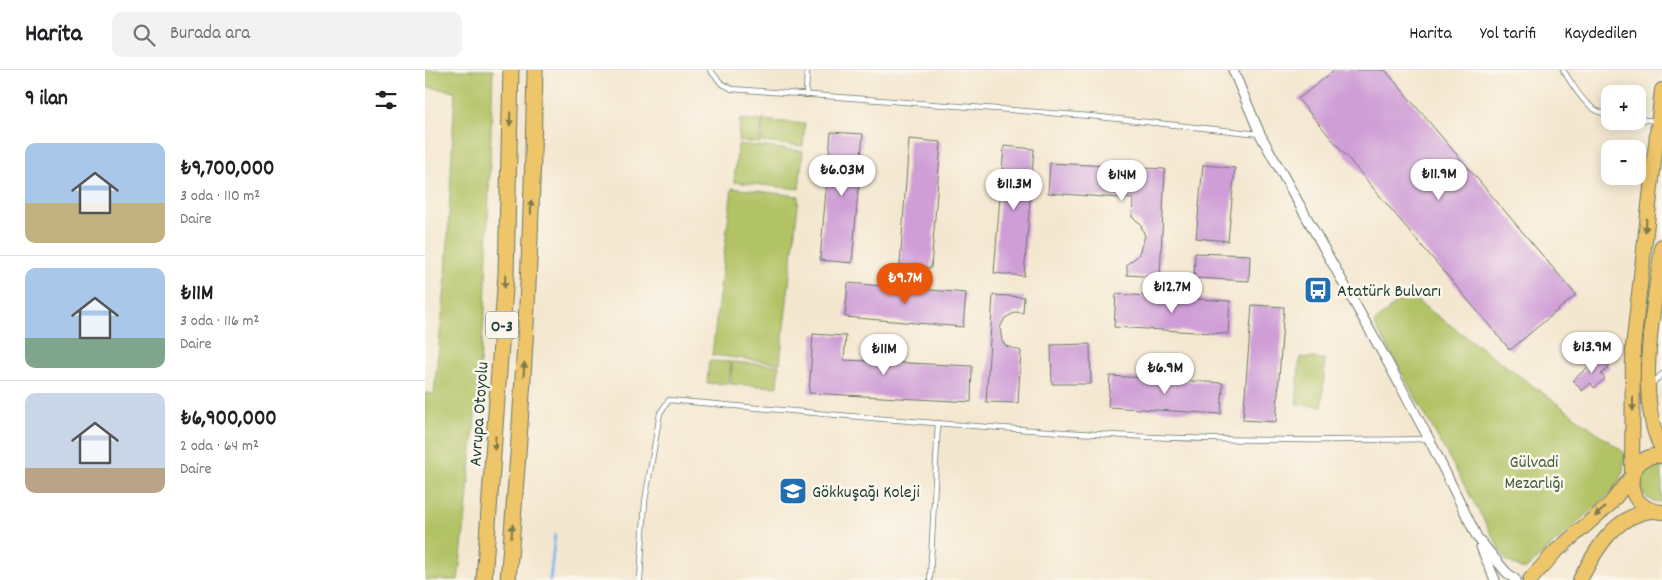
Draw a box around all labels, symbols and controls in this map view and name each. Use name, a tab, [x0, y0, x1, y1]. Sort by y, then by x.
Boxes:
search box	[112, 12, 462, 57]
text: Harita	[25, 18, 82, 52]
icon: search	[130, 21, 158, 49]
text: Burada ara	[170, 21, 250, 48]
text: Harita	[1409, 22, 1452, 47]
text: Yol tarifi	[1480, 22, 1536, 47]
text: Kaydedilen	[1564, 22, 1637, 47]
text: 9 ilan	[25, 85, 68, 115]
map controls	[1601, 85, 1646, 185]
button: +	[1601, 85, 1646, 130]
icon: filters	[372, 86, 400, 114]
one-way arrow	[506, 111, 514, 127]
button: −	[1601, 140, 1646, 185]
pin: ₺6.03M	[801, 154, 883, 197]
text: ₺9,700,000	[180, 155, 275, 185]
pin: ₺11.9M	[1398, 158, 1480, 201]
text: ₺6.03M	[820, 159, 864, 182]
pin: ₺14M	[1092, 160, 1152, 202]
icon: home	[65, 163, 125, 223]
text: ₺11.9M	[1421, 163, 1457, 186]
text: ₺14M	[1108, 164, 1136, 187]
pin: ₺11.3M	[973, 168, 1055, 211]
text: ₺11.3M	[996, 173, 1032, 196]
text: 3 oda · 110 m²	[180, 185, 260, 208]
one-way arrow	[527, 199, 535, 215]
text: Daire	[180, 208, 212, 231]
one-way arrow	[1642, 217, 1650, 233]
pin: ₺9.7M	[870, 262, 940, 305]
text: ₺9.7M	[888, 267, 922, 290]
pin: ₺12.7M	[1131, 272, 1213, 314]
one-way arrow	[501, 273, 509, 289]
bus stop icon: Atatürk Bulvarı	[1303, 275, 1333, 305]
text: ₺12.7M	[1153, 276, 1191, 299]
text: ₺11M	[180, 280, 213, 310]
place label: Atatürk Bulvarı	[1337, 280, 1441, 305]
icon: home	[65, 288, 125, 348]
text: 3 oda · 116 m²	[180, 310, 259, 333]
road number: O-3	[486, 312, 518, 338]
pin: ₺13.9M	[1551, 332, 1633, 374]
text: Daire	[180, 333, 212, 356]
pin: ₺11M	[854, 334, 914, 376]
text: ₺13.9M	[1573, 336, 1611, 359]
text: ₺11M	[871, 338, 897, 361]
pin: ₺6.9M	[1130, 352, 1200, 395]
text: ₺6.9M	[1147, 357, 1183, 380]
street label: Avrupa Otoyolu	[464, 361, 497, 467]
one-way arrow	[520, 361, 528, 377]
one-way arrow	[1628, 397, 1636, 413]
text: ₺6,900,000	[180, 405, 277, 435]
icon: home	[65, 413, 125, 473]
text: 2 oda · 64 m²	[180, 435, 259, 458]
one-way arrow	[491, 436, 499, 452]
park label: Gülvadi Mezarlığı	[1504, 451, 1564, 497]
text: Daire	[180, 458, 212, 481]
school or university icon: Gökkuşağı Koleji	[778, 476, 808, 506]
place label: Gökkuşağı Koleji	[812, 481, 920, 506]
one-way arrow	[1594, 507, 1607, 518]
one-way arrow	[508, 523, 516, 539]

